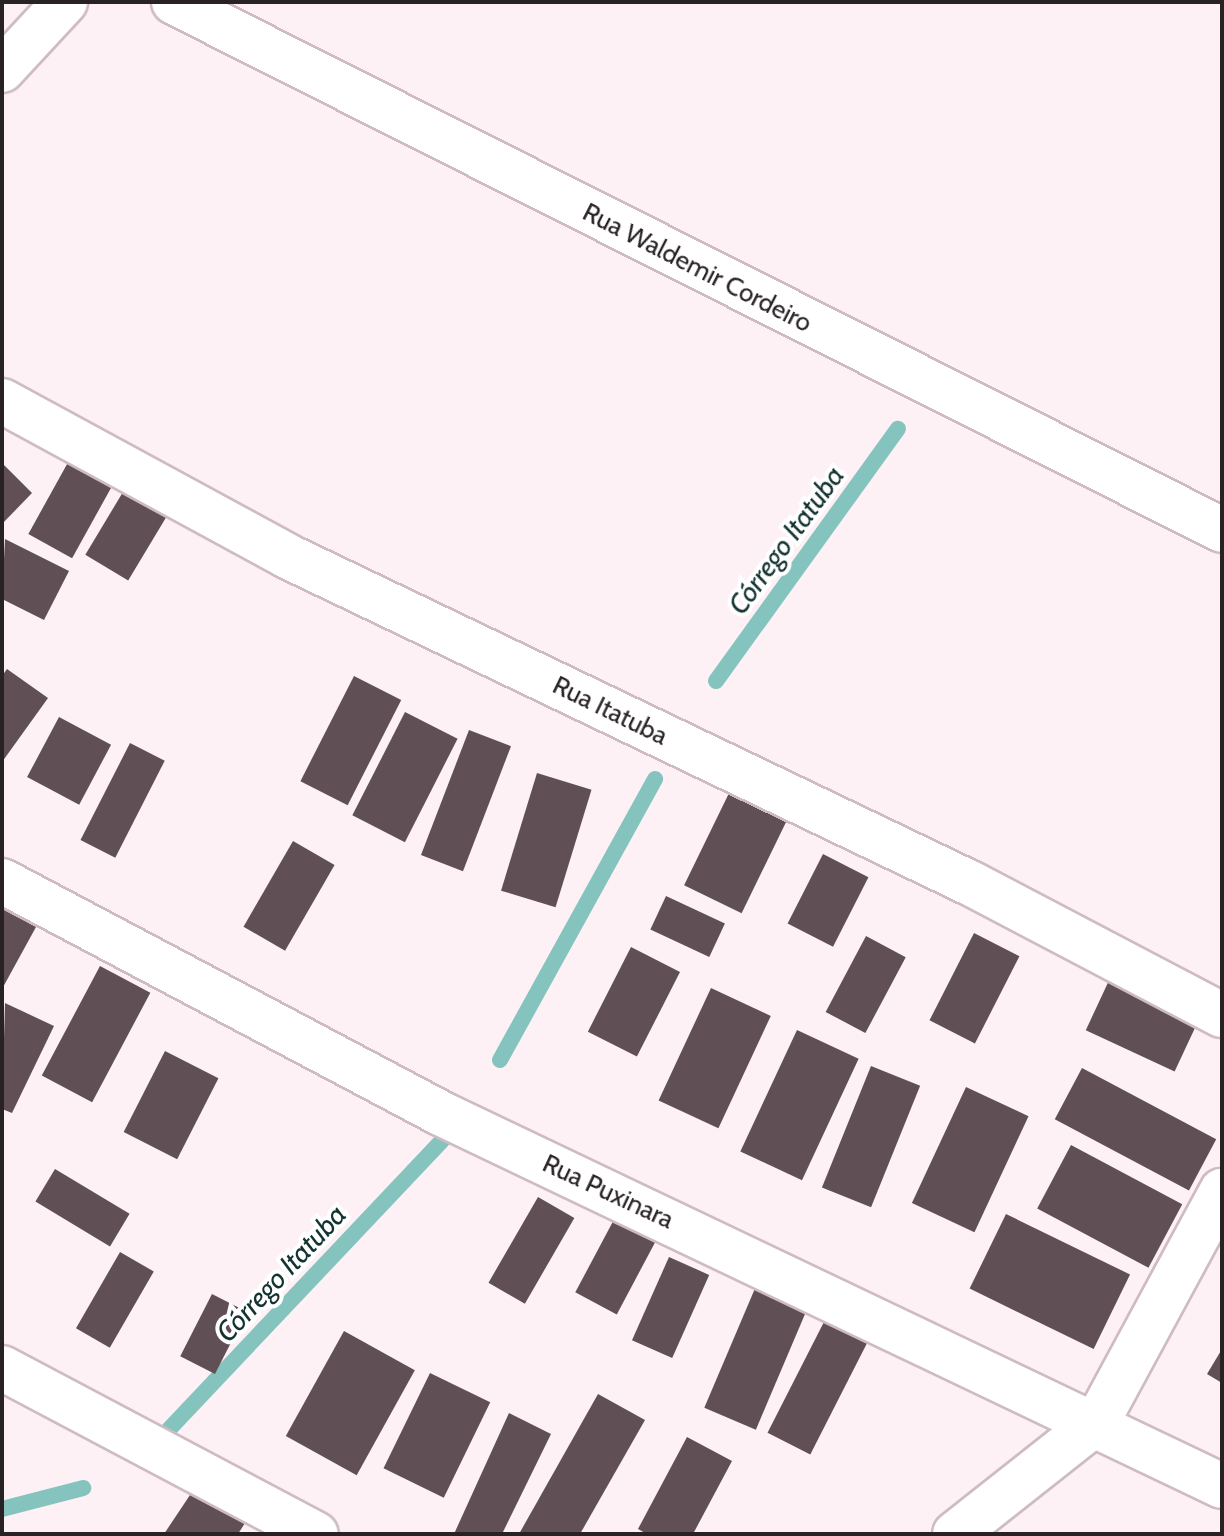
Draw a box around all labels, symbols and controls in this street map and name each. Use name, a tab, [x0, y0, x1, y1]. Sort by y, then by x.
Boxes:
street label: Rua Waldemir Cordeiro	[577, 197, 817, 339]
water label: Córrego Itatuba	[721, 459, 851, 621]
street label: Rua Itatuba	[547, 670, 673, 752]
street label: Rua Puxinara	[538, 1148, 678, 1236]
water label: Córrego Itatuba	[209, 1198, 353, 1348]

